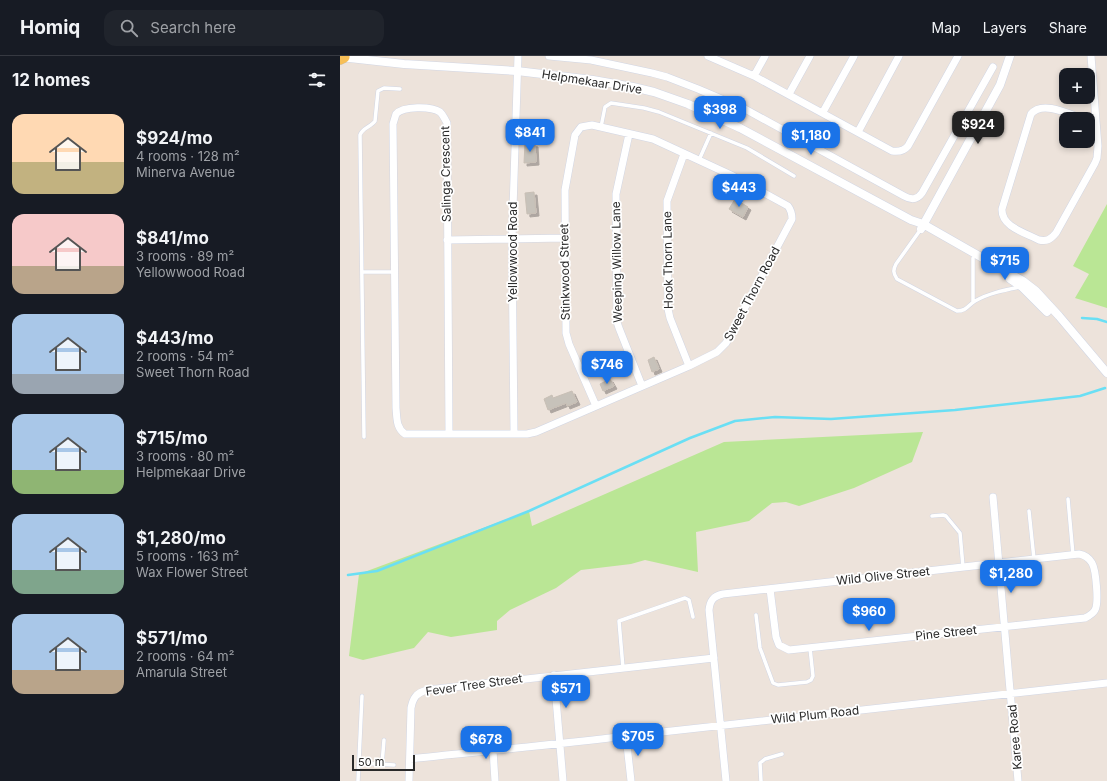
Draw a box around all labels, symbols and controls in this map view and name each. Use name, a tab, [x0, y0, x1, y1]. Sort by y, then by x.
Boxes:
search box	[104, 10, 384, 46]
text: Homiq	[20, 16, 80, 39]
icon: search	[118, 17, 140, 39]
text: Search here	[150, 18, 236, 37]
text: Map	[932, 19, 961, 36]
text: Layers	[983, 19, 1027, 36]
text: Share	[1049, 19, 1087, 36]
street label: Helpmekaar Drive	[541, 66, 643, 97]
map controls	[1059, 68, 1095, 148]
button: +	[1059, 68, 1095, 104]
icon: filters	[306, 69, 328, 91]
text: 12 homes	[12, 70, 90, 90]
pin: $398	[696, 96, 744, 130]
text: $398	[703, 101, 737, 117]
pin: $924	[954, 111, 1002, 145]
button: −	[1059, 112, 1095, 148]
text: $924	[961, 116, 995, 132]
pin: $841	[506, 119, 554, 153]
pin: $1,180	[778, 122, 844, 156]
text: $841	[515, 124, 545, 140]
street label: Salinga Crescent	[437, 126, 454, 222]
text: $1,180	[791, 127, 831, 143]
text: $924/mo	[136, 128, 213, 148]
icon: home	[44, 130, 92, 178]
text: 4 rooms · 128 m²	[136, 148, 240, 164]
text: Minerva Avenue	[136, 164, 235, 180]
pin: $443	[715, 174, 763, 208]
text: $443	[722, 179, 756, 195]
street label: Weeping Willow Lane	[608, 201, 625, 323]
street label: Yellowwood Road	[505, 202, 520, 302]
street label: Hook Thorn Lane	[659, 211, 676, 309]
street label: Stinkwood Street	[556, 223, 573, 321]
text: $841/mo	[136, 228, 209, 248]
icon: home	[44, 230, 92, 278]
street label: Sweet Thorn Road	[720, 244, 783, 344]
pin: $715	[981, 247, 1029, 281]
text: 3 rooms · 89 m²	[136, 248, 234, 264]
text: $715	[990, 252, 1020, 268]
text: Yellowwood Road	[136, 264, 245, 280]
text: $443/mo	[136, 328, 214, 348]
icon: home	[44, 330, 92, 378]
text: 2 rooms · 54 m²	[136, 348, 234, 364]
pin: $746	[583, 351, 631, 385]
text: $746	[591, 356, 623, 372]
text: Sweet Thorn Road	[136, 364, 249, 380]
text: $715/mo	[136, 428, 208, 448]
icon: home	[44, 430, 92, 478]
text: 3 rooms · 80 m²	[136, 448, 234, 464]
text: Helpmekaar Drive	[136, 464, 246, 480]
text: $1,280/mo	[136, 528, 226, 548]
icon: home	[44, 530, 92, 578]
text: 5 rooms · 163 m²	[136, 548, 239, 564]
pin: $1,280	[978, 560, 1044, 594]
street label: Wild Olive Street	[835, 563, 931, 588]
text: Wax Flower Street	[136, 564, 248, 580]
text: $1,280	[989, 565, 1033, 581]
pin: $960	[845, 598, 893, 632]
text: $960	[852, 603, 886, 619]
street label: Pine Street	[914, 622, 978, 643]
text: $571/mo	[136, 628, 208, 648]
icon: home	[44, 630, 92, 678]
text: 2 rooms · 64 m²	[136, 648, 234, 664]
text: Amarula Street	[136, 664, 227, 680]
street label: Fever Tree Street	[425, 670, 523, 699]
pin: $571	[542, 675, 590, 709]
text: $571	[551, 680, 581, 696]
street label: Wild Plum Road	[770, 702, 860, 727]
street label: Karee Road	[1004, 704, 1025, 770]
pin: $705	[614, 723, 662, 757]
pin: $678	[462, 726, 510, 760]
text: $705	[622, 728, 654, 744]
text: $678	[470, 731, 502, 747]
scale bar	[352, 753, 415, 772]
text: 50 m	[358, 755, 384, 769]

